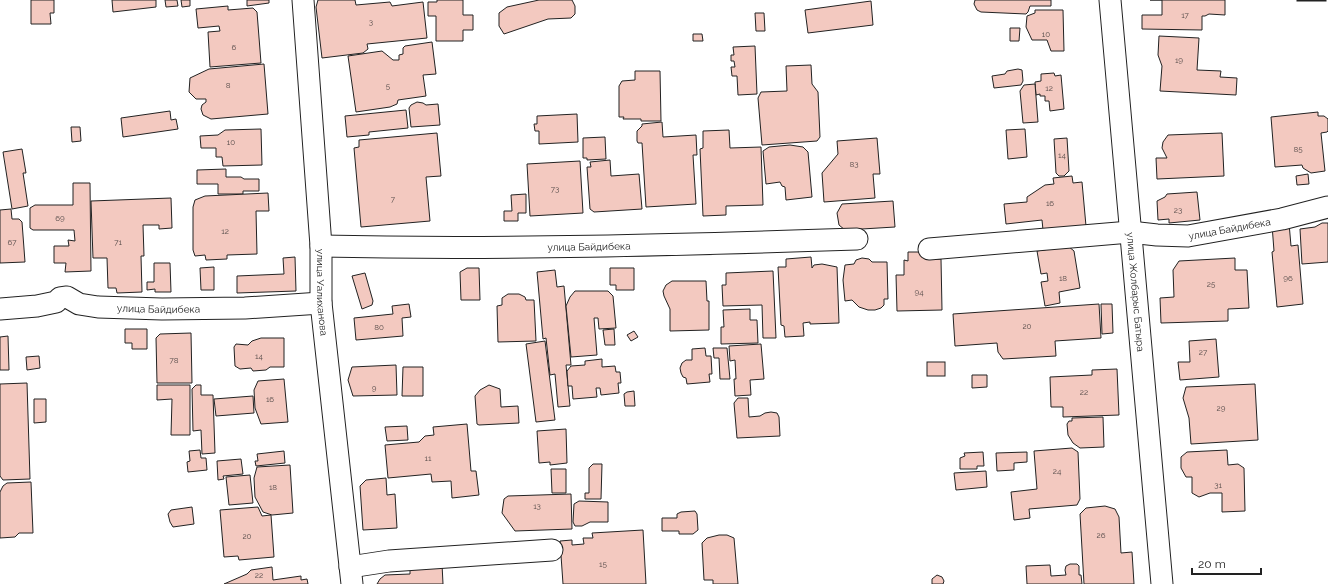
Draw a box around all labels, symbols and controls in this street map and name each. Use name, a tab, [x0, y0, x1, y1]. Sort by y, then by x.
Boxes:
house number: 17	[1181, 10, 1190, 20]
house number: 3	[369, 17, 373, 27]
house number: 10	[1042, 29, 1050, 39]
house number: 6	[232, 42, 237, 52]
house number: 19	[1175, 55, 1183, 65]
house number: 8	[226, 80, 231, 90]
house number: 5	[386, 81, 391, 91]
house number: 12	[1045, 83, 1053, 93]
house number: 10	[227, 137, 235, 147]
house number: 85	[1293, 144, 1303, 154]
house number: 14	[1058, 150, 1067, 160]
house number: 83	[849, 159, 859, 169]
house number: 73	[551, 184, 559, 194]
house number: 7	[391, 194, 396, 204]
house number: 16	[1046, 198, 1054, 208]
house number: 23	[1174, 205, 1182, 215]
house number: 69	[55, 213, 65, 223]
street label: улица Байдибека	[1188, 216, 1271, 242]
house number: 12	[221, 226, 229, 236]
street label: улица Жолбарыс Батыра	[1125, 232, 1146, 352]
house number: 67	[7, 237, 17, 247]
house number: 71	[114, 237, 122, 247]
street label: улица Байдибека	[547, 240, 631, 253]
street label: улица Уалиханова	[315, 249, 330, 336]
house number: 18	[1059, 273, 1067, 283]
house number: 96	[1283, 273, 1293, 283]
house number: 25	[1207, 279, 1216, 289]
house number: 94	[914, 287, 924, 297]
street label: улица Байдибека	[117, 303, 200, 315]
house number: 20	[1022, 321, 1032, 331]
house number: 80	[374, 322, 384, 332]
house number: 27	[1199, 347, 1208, 357]
house number: 14	[255, 351, 264, 361]
house number: 78	[169, 355, 179, 365]
house number: 9	[372, 383, 377, 393]
house number: 22	[1080, 387, 1088, 397]
house number: 16	[266, 394, 274, 404]
house number: 29	[1217, 403, 1226, 413]
house number: 11	[425, 453, 432, 463]
house number: 24	[1053, 466, 1062, 476]
house number: 31	[1214, 480, 1222, 490]
house number: 18	[269, 482, 277, 492]
house number: 13	[533, 501, 541, 511]
house number: 26	[1097, 530, 1106, 540]
house number: 20	[242, 531, 252, 541]
scale bar	[1192, 550, 1261, 576]
text: 20 m	[1198, 557, 1226, 571]
house number: 15	[599, 559, 608, 569]
house number: 22	[255, 570, 263, 580]

